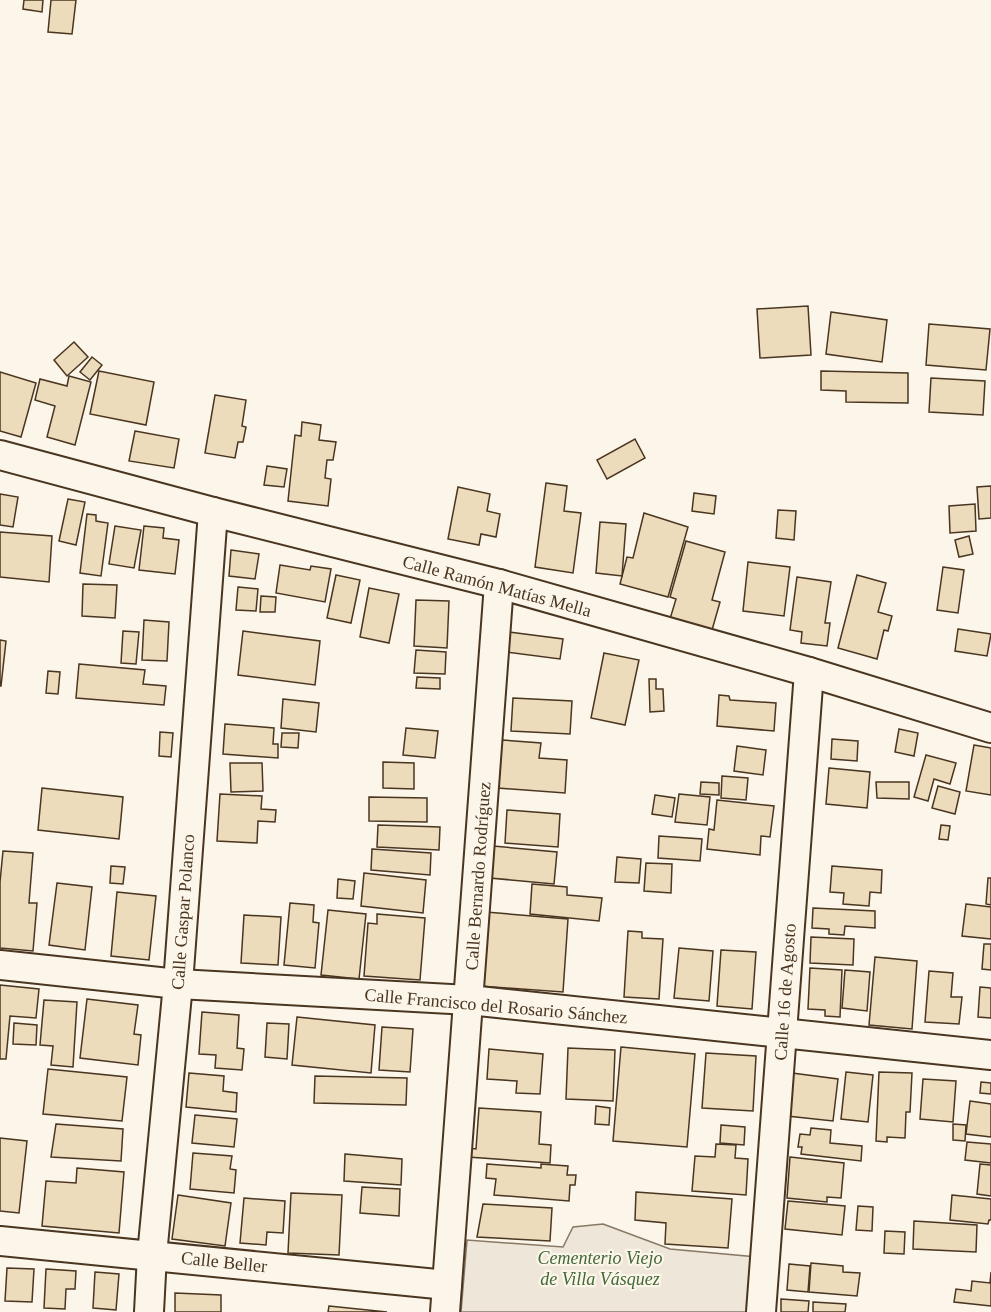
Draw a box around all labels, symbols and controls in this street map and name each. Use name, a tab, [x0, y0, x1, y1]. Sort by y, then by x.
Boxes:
street label: Calle Ramón Matías Mella	[400, 551, 594, 621]
street label: Calle Bernardo Rodríguez	[461, 781, 495, 971]
street label: Calle Gaspar Polanco	[168, 834, 198, 990]
street label: Calle 16 de Agosto	[770, 923, 800, 1061]
street label: Calle Francisco del Rosario Sánchez	[364, 985, 628, 1027]
street label: Calle Beller	[180, 1248, 268, 1276]
park label: Cementerio Viejo de Villa Vásquez	[537, 1248, 663, 1289]

